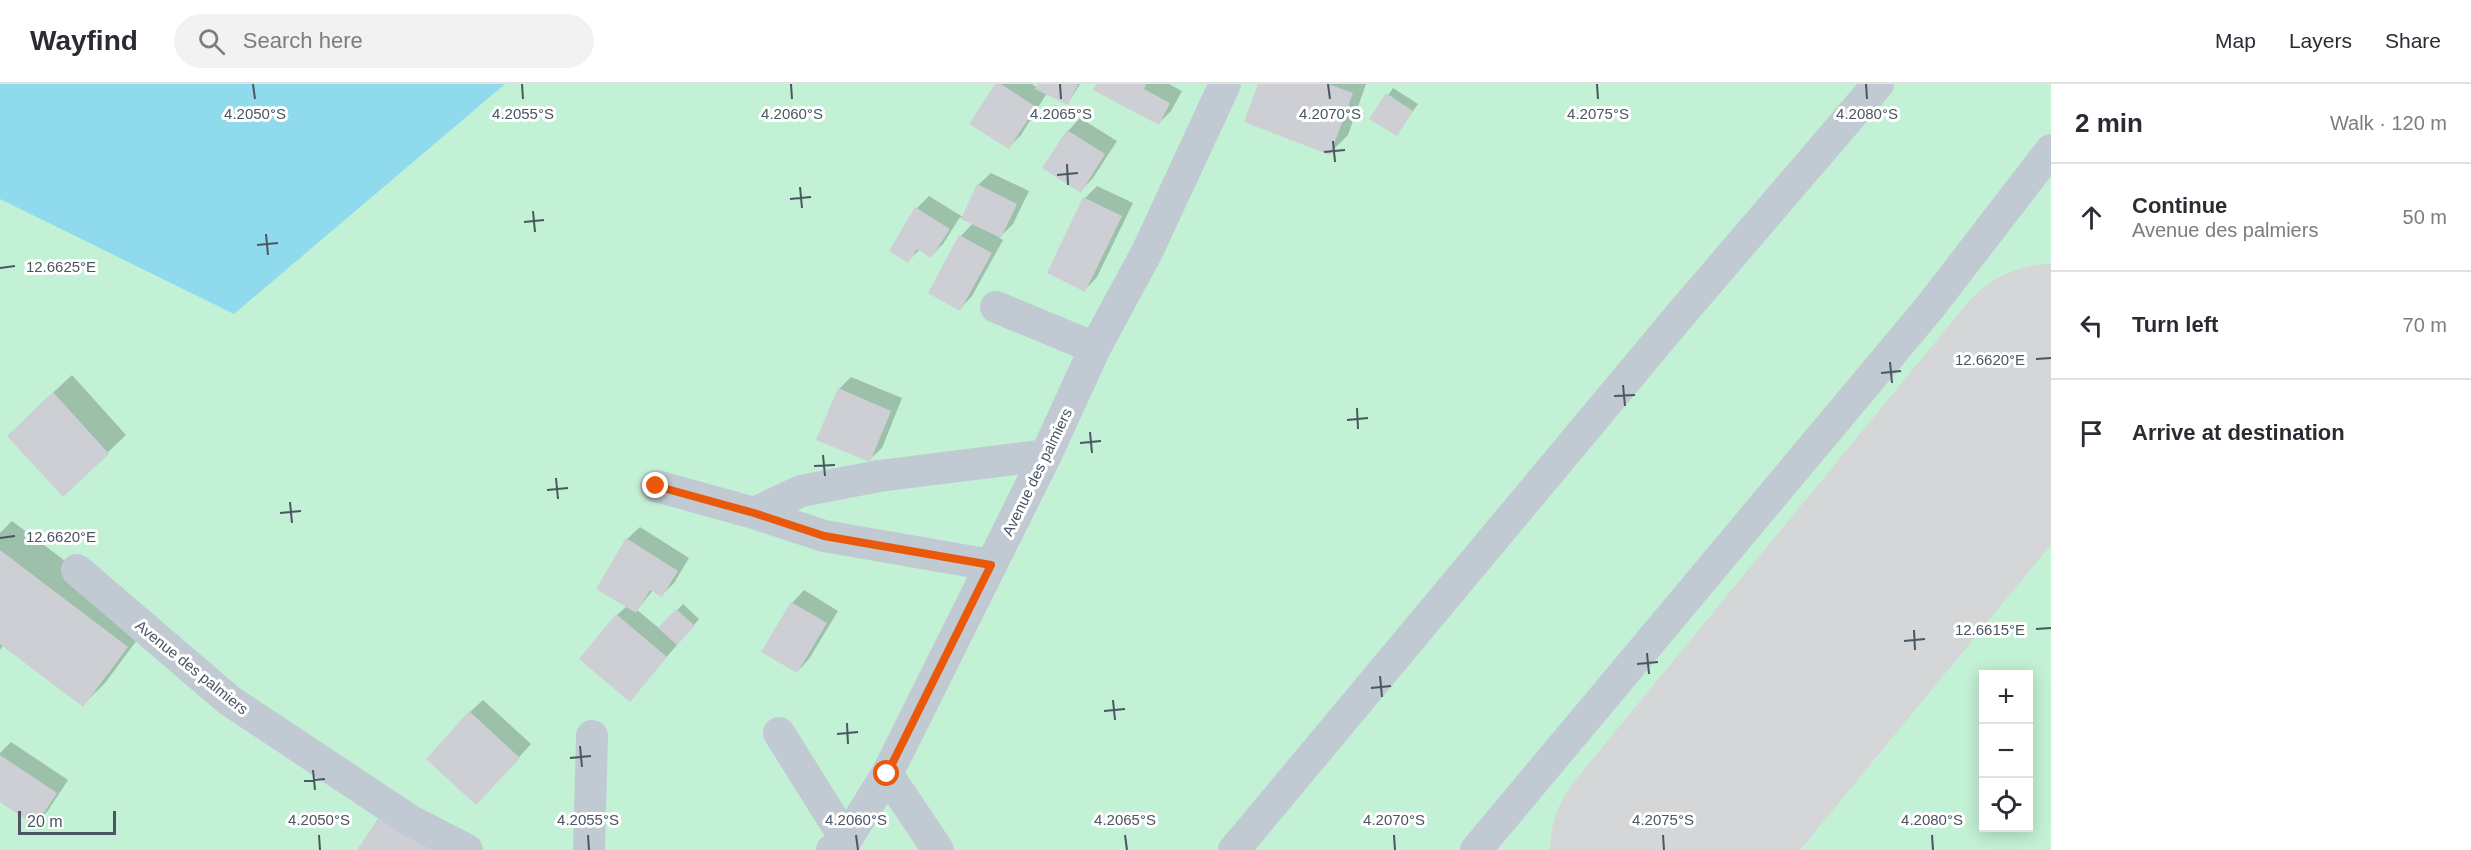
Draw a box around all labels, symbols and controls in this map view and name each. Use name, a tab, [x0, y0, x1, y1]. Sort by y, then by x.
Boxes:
search box	[174, 14, 594, 68]
text: Wayfind	[30, 25, 138, 56]
icon: search	[195, 25, 228, 58]
text: Search here	[243, 28, 363, 53]
text: Map	[2215, 29, 2256, 52]
text: Layers	[2289, 29, 2352, 52]
text: Share	[2385, 29, 2441, 52]
text: 4.2050°S	[224, 105, 286, 122]
text: 4.2055°S	[492, 105, 554, 122]
text: 4.2060°S	[761, 105, 823, 122]
text: 4.2065°S	[1030, 105, 1092, 122]
text: 4.2070°S	[1299, 105, 1361, 122]
text: 4.2075°S	[1567, 105, 1629, 122]
text: 4.2080°S	[1836, 105, 1898, 122]
text: 2 min	[2075, 108, 2143, 138]
text: Walk · 120 m	[2330, 112, 2447, 134]
text: Continue	[2132, 193, 2227, 218]
icon: ahead	[2075, 201, 2108, 234]
text: 50 m	[2403, 206, 2447, 228]
text: Avenue des palmiers	[2132, 219, 2318, 241]
text: 12.6625°E	[26, 258, 96, 275]
icon: left	[2075, 309, 2108, 342]
text: Turn left	[2132, 312, 2218, 337]
text: 70 m	[2403, 314, 2447, 336]
text: 12.6620°E	[1955, 351, 2025, 368]
street label: Avenue des palmiers	[999, 405, 1075, 539]
icon: arrive	[2075, 417, 2108, 450]
text: Arrive at destination	[2132, 420, 2345, 445]
route end	[642, 472, 668, 498]
text: 12.6620°E	[26, 528, 96, 545]
street label: Avenue des palmiers	[132, 616, 252, 718]
text: 12.6615°E	[1955, 621, 2025, 638]
map controls	[1979, 670, 2033, 832]
button: +	[1979, 670, 2033, 724]
button: −	[1979, 724, 2033, 778]
route start	[873, 760, 899, 786]
button: locate	[1979, 778, 2033, 832]
scale bar	[18, 808, 116, 836]
text: 4.2050°S	[288, 811, 350, 828]
text: 4.2055°S	[557, 811, 619, 828]
text: 4.2060°S	[825, 811, 887, 828]
text: 4.2065°S	[1094, 811, 1156, 828]
text: 4.2070°S	[1363, 811, 1425, 828]
text: 4.2075°S	[1632, 811, 1694, 828]
text: 4.2080°S	[1901, 811, 1963, 828]
text: 20 m	[27, 813, 63, 830]

